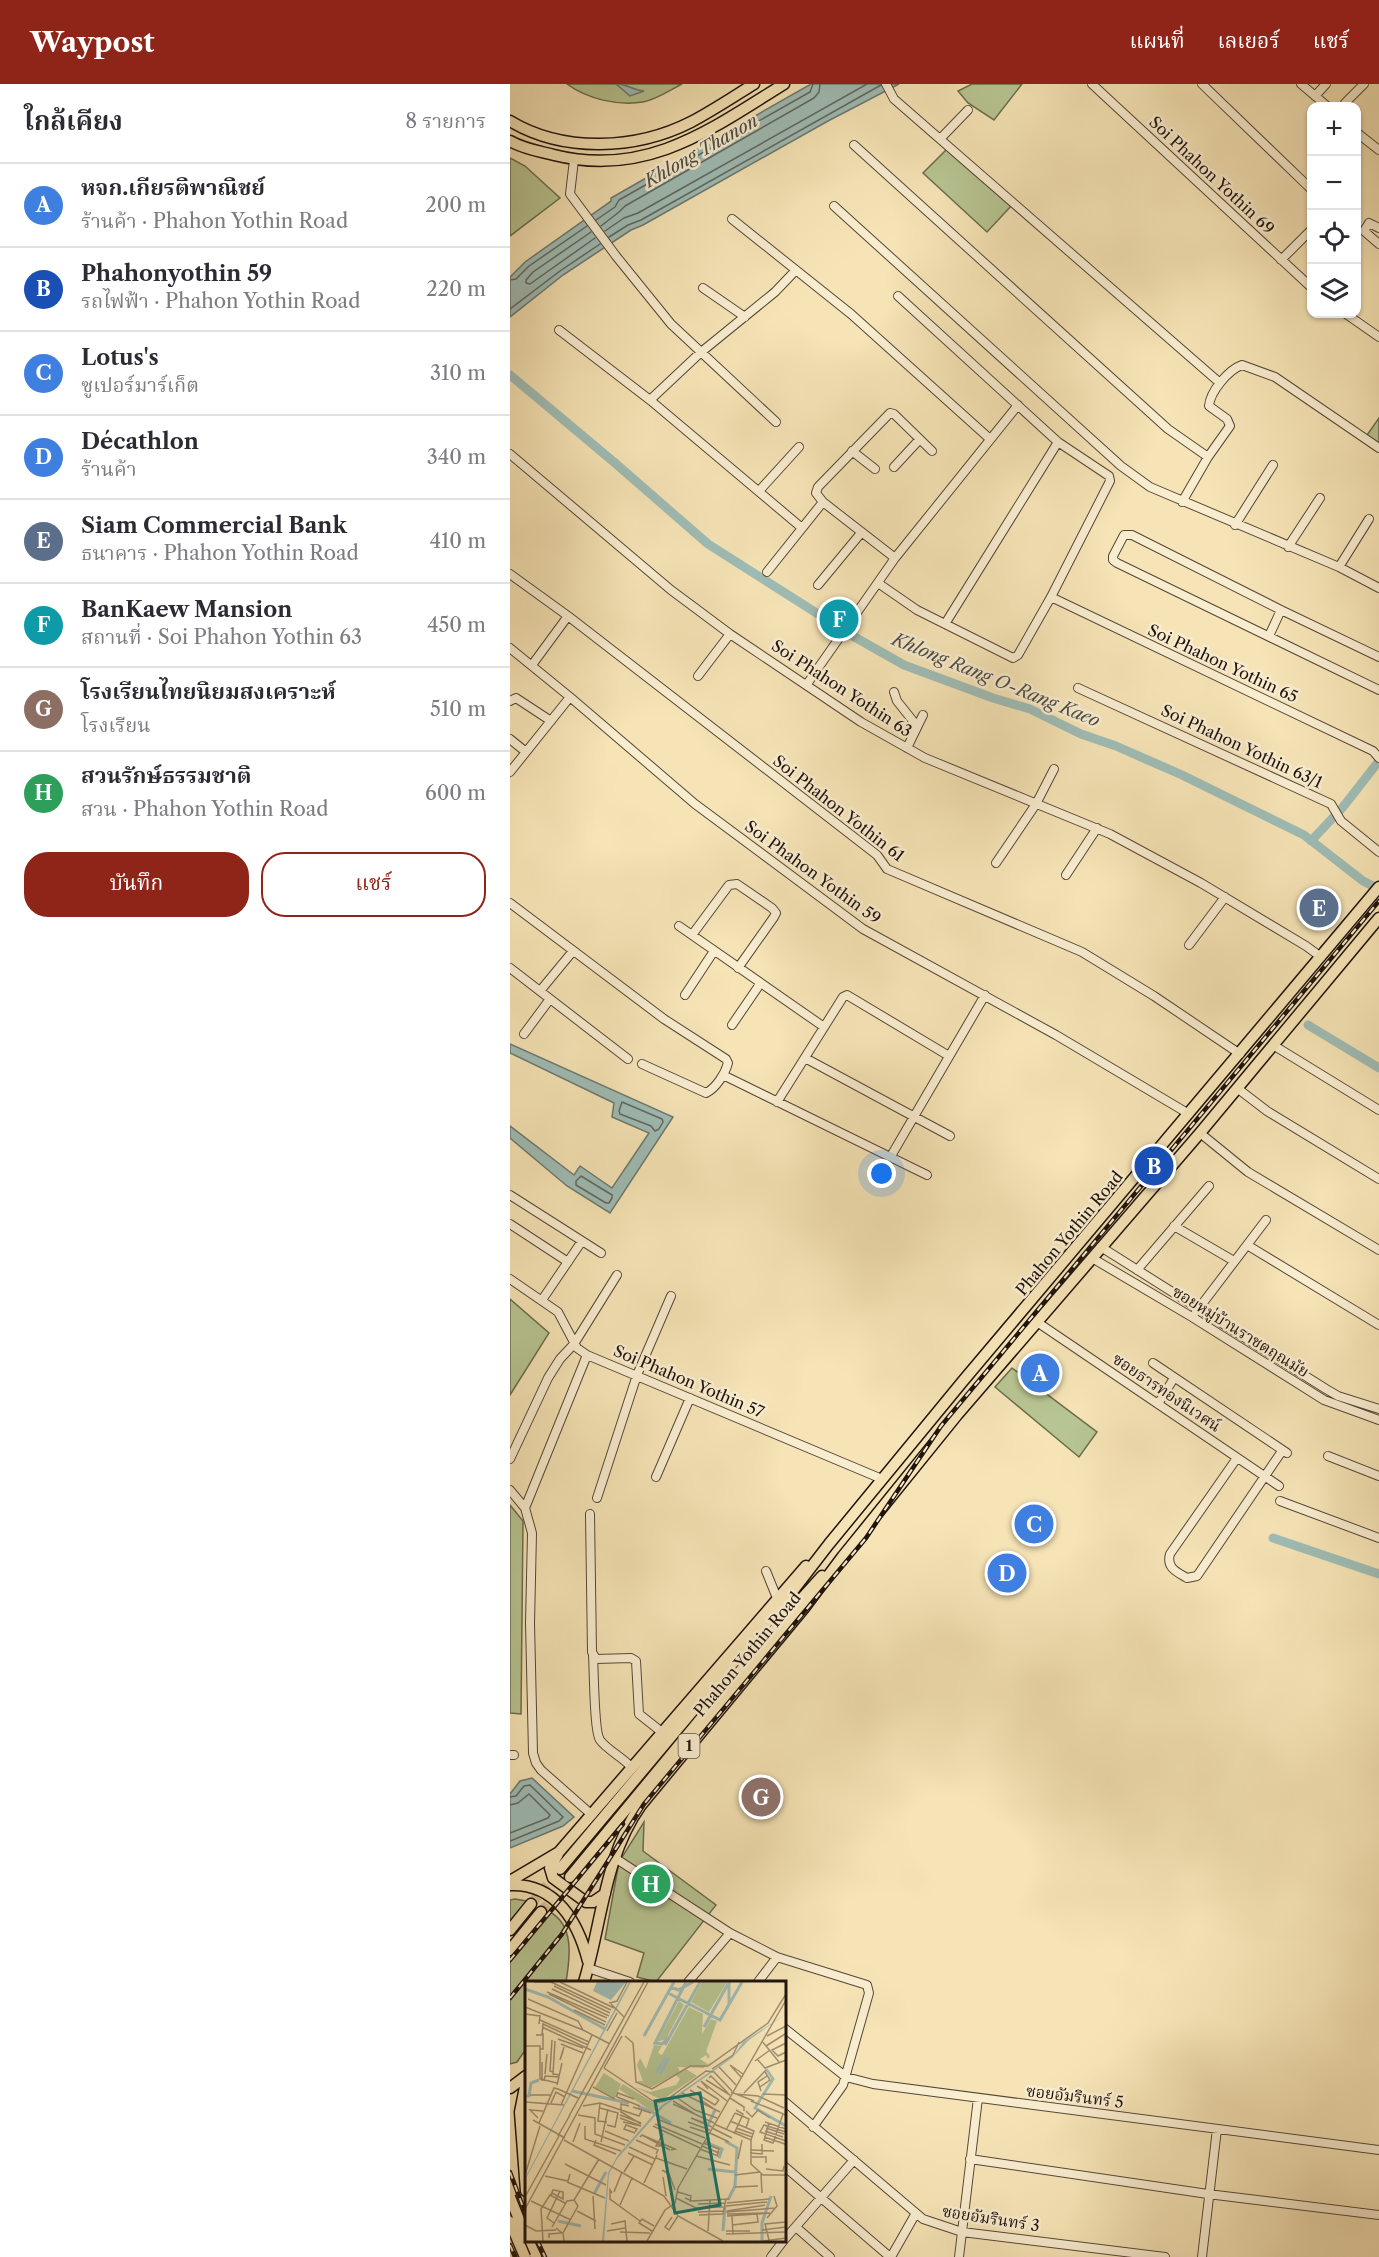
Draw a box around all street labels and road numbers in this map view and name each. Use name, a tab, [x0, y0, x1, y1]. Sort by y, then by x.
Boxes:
street label: Soi Phahon Yothin 69	[1145, 112, 1279, 238]
street label: Soi Phahon Yothin 65	[1145, 619, 1301, 707]
street label: Soi Phahon Yothin 63	[768, 635, 916, 741]
street label: Soi Phahon Yothin 63/1	[1158, 700, 1326, 792]
street label: Soi Phahon Yothin 61	[769, 750, 909, 866]
street label: Soi Phahon Yothin 59	[741, 816, 885, 928]
street label: Phahon Yothin Road	[1011, 1167, 1127, 1299]
street label: ซอยหมู่บ้านราชตฤณมัย	[1168, 1281, 1313, 1382]
street label: Soi Phahon Yothin 57	[611, 1340, 767, 1422]
street label: ซอยธารทองนิเวศน์	[1109, 1348, 1225, 1436]
street label: Phahon Yothin Road	[689, 1588, 805, 1720]
road number: 1	[678, 1734, 700, 1758]
street label: ซอยอัมรินทร์ 5	[1025, 2080, 1125, 2112]
street label: ซอยอัมรินทร์ 3	[941, 2200, 1041, 2236]

